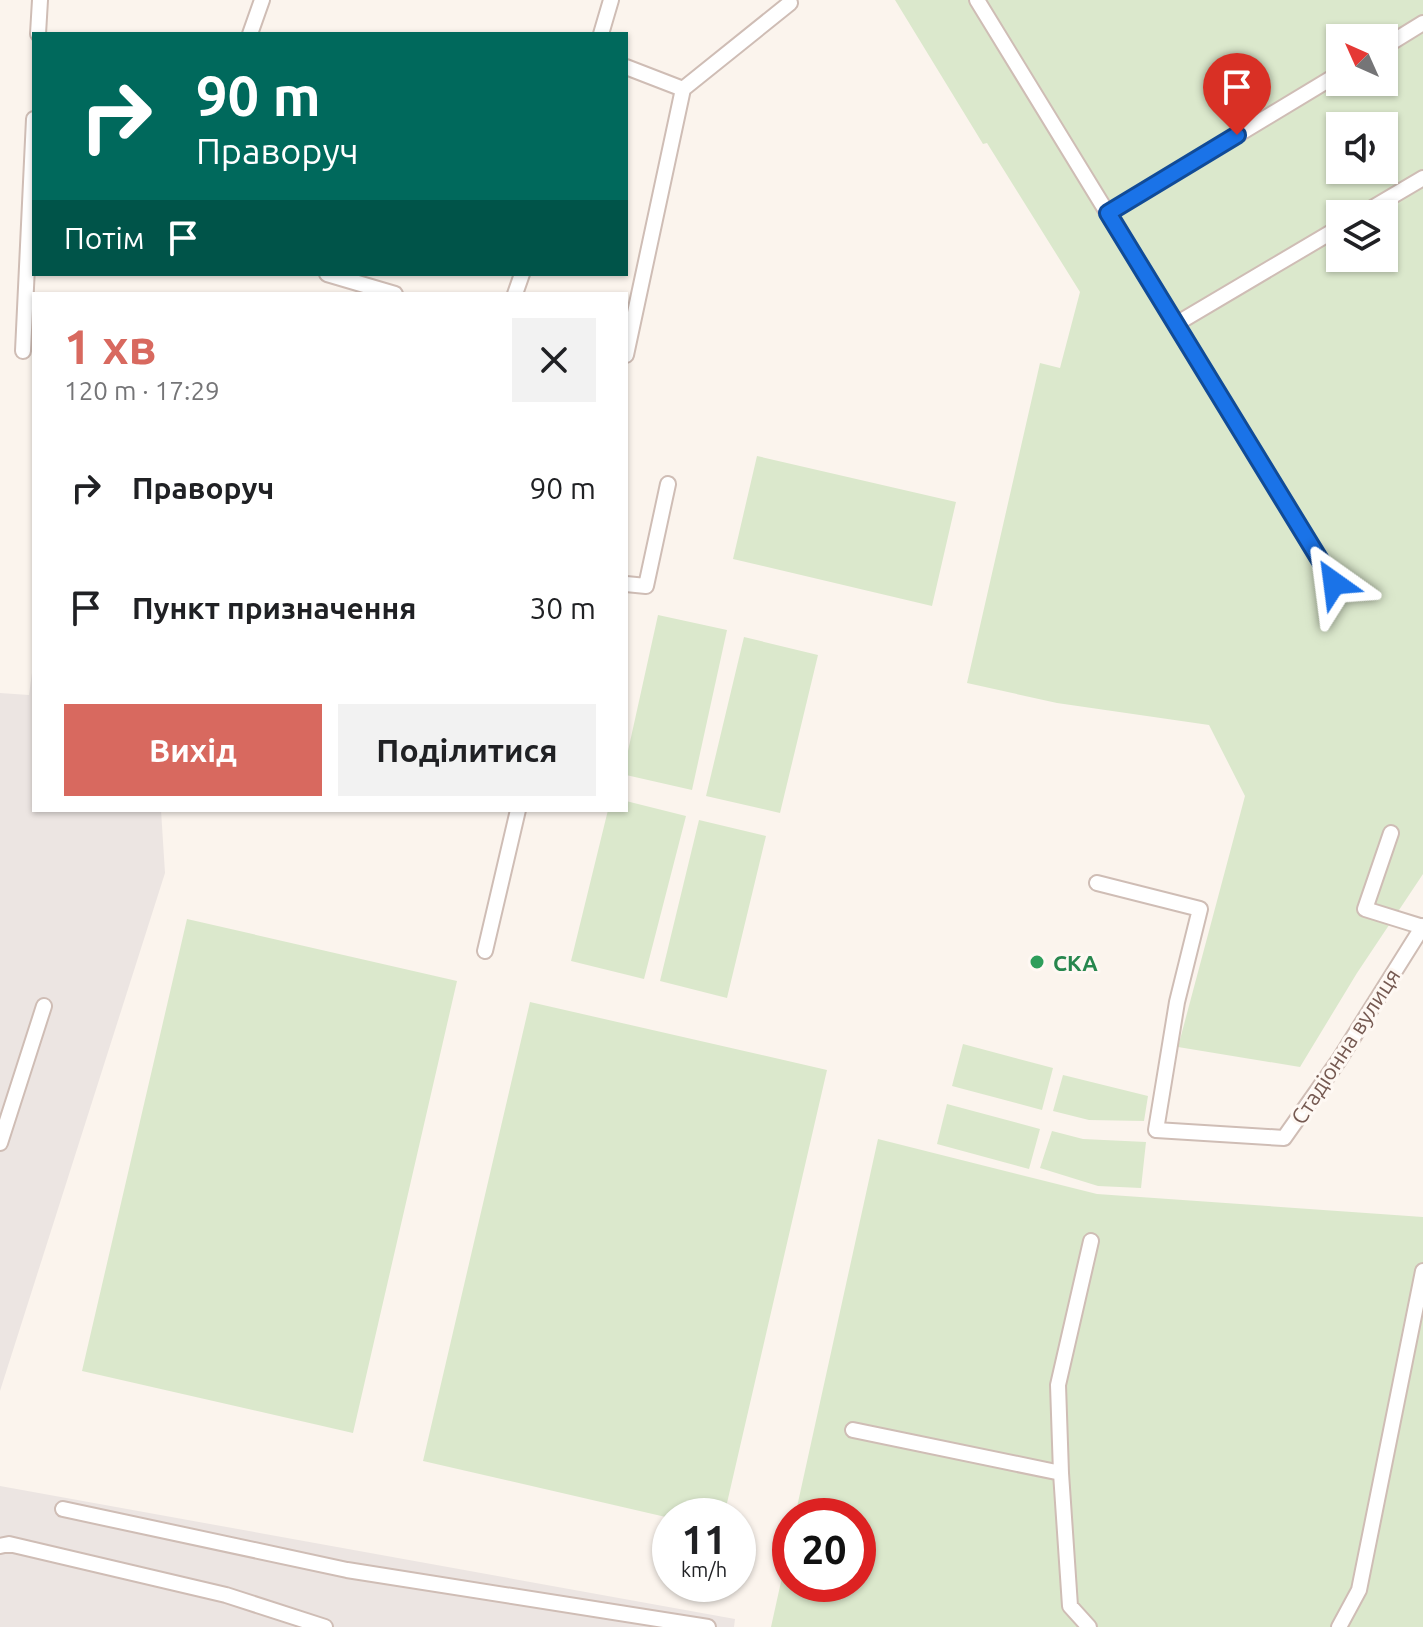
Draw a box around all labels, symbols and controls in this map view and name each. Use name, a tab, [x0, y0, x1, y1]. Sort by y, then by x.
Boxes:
north arrow	[1326, 24, 1398, 96]
map controls	[1326, 24, 1398, 272]
pin	[1203, 53, 1271, 135]
icon: right	[64, 64, 168, 168]
text: 90 m	[196, 64, 321, 127]
icon: arrive	[1215, 65, 1259, 109]
button: sound	[1326, 112, 1398, 184]
text: Праворуч	[196, 130, 359, 171]
button: layers	[1326, 200, 1398, 272]
icon: arrive	[161, 216, 205, 260]
text: Потім	[64, 221, 145, 255]
button: close	[512, 318, 596, 402]
text: 1 хв	[64, 319, 157, 373]
text: 120 m · 17:29	[64, 376, 220, 405]
icon: right	[64, 466, 108, 510]
text: Праворуч	[132, 471, 274, 505]
text: 90 m	[529, 471, 596, 505]
position arrow	[1292, 541, 1376, 625]
icon: arrive	[64, 586, 108, 630]
text: Пункт призначення	[132, 591, 416, 625]
text: 30 m	[529, 591, 596, 625]
button: Вихід	[64, 704, 322, 796]
button: Поділитися	[338, 704, 596, 796]
place label: СКА	[1053, 950, 1098, 975]
marker: СКА	[1028, 953, 1046, 971]
street label: Стадіонна вулиця	[1285, 964, 1405, 1128]
speed limit sign: 20	[772, 1498, 876, 1602]
text: 11	[681, 1517, 727, 1562]
text: km/h	[681, 1558, 727, 1581]

